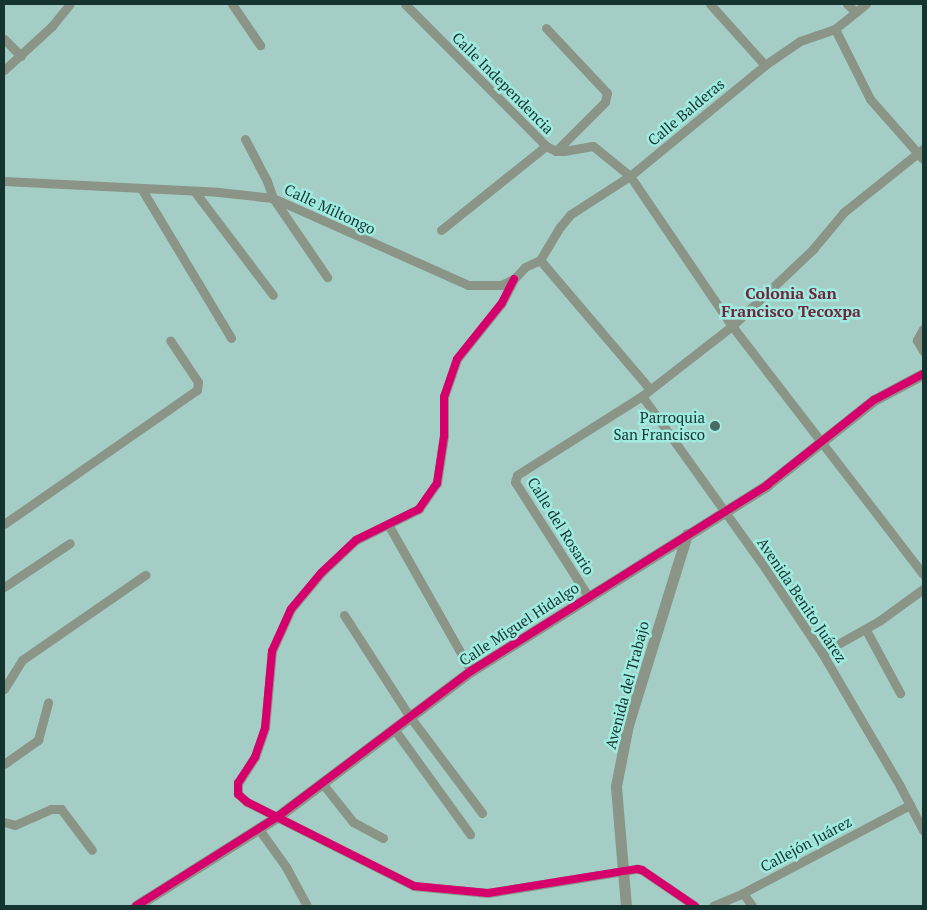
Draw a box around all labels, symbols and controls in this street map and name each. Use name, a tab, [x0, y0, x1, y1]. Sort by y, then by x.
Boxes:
street label: Calle Independencia	[448, 28, 558, 138]
street label: Calle Balderas	[644, 75, 728, 149]
street label: Calle Miltongo	[282, 180, 378, 238]
district label: Colonia San Francisco Tecoxpa	[721, 283, 861, 321]
place label: Parroquia San Francisco	[613, 408, 705, 443]
marker: Parroquia San Francisco	[709, 420, 721, 432]
street label: Calle del Rosario	[524, 474, 598, 578]
street label: Avenida Benito Juárez	[754, 534, 850, 666]
street label: Calle Miguel Hidalgo	[456, 579, 582, 669]
street label: Avenida del Trabajo	[601, 619, 653, 751]
street label: Callejón Juárez	[757, 812, 855, 876]

